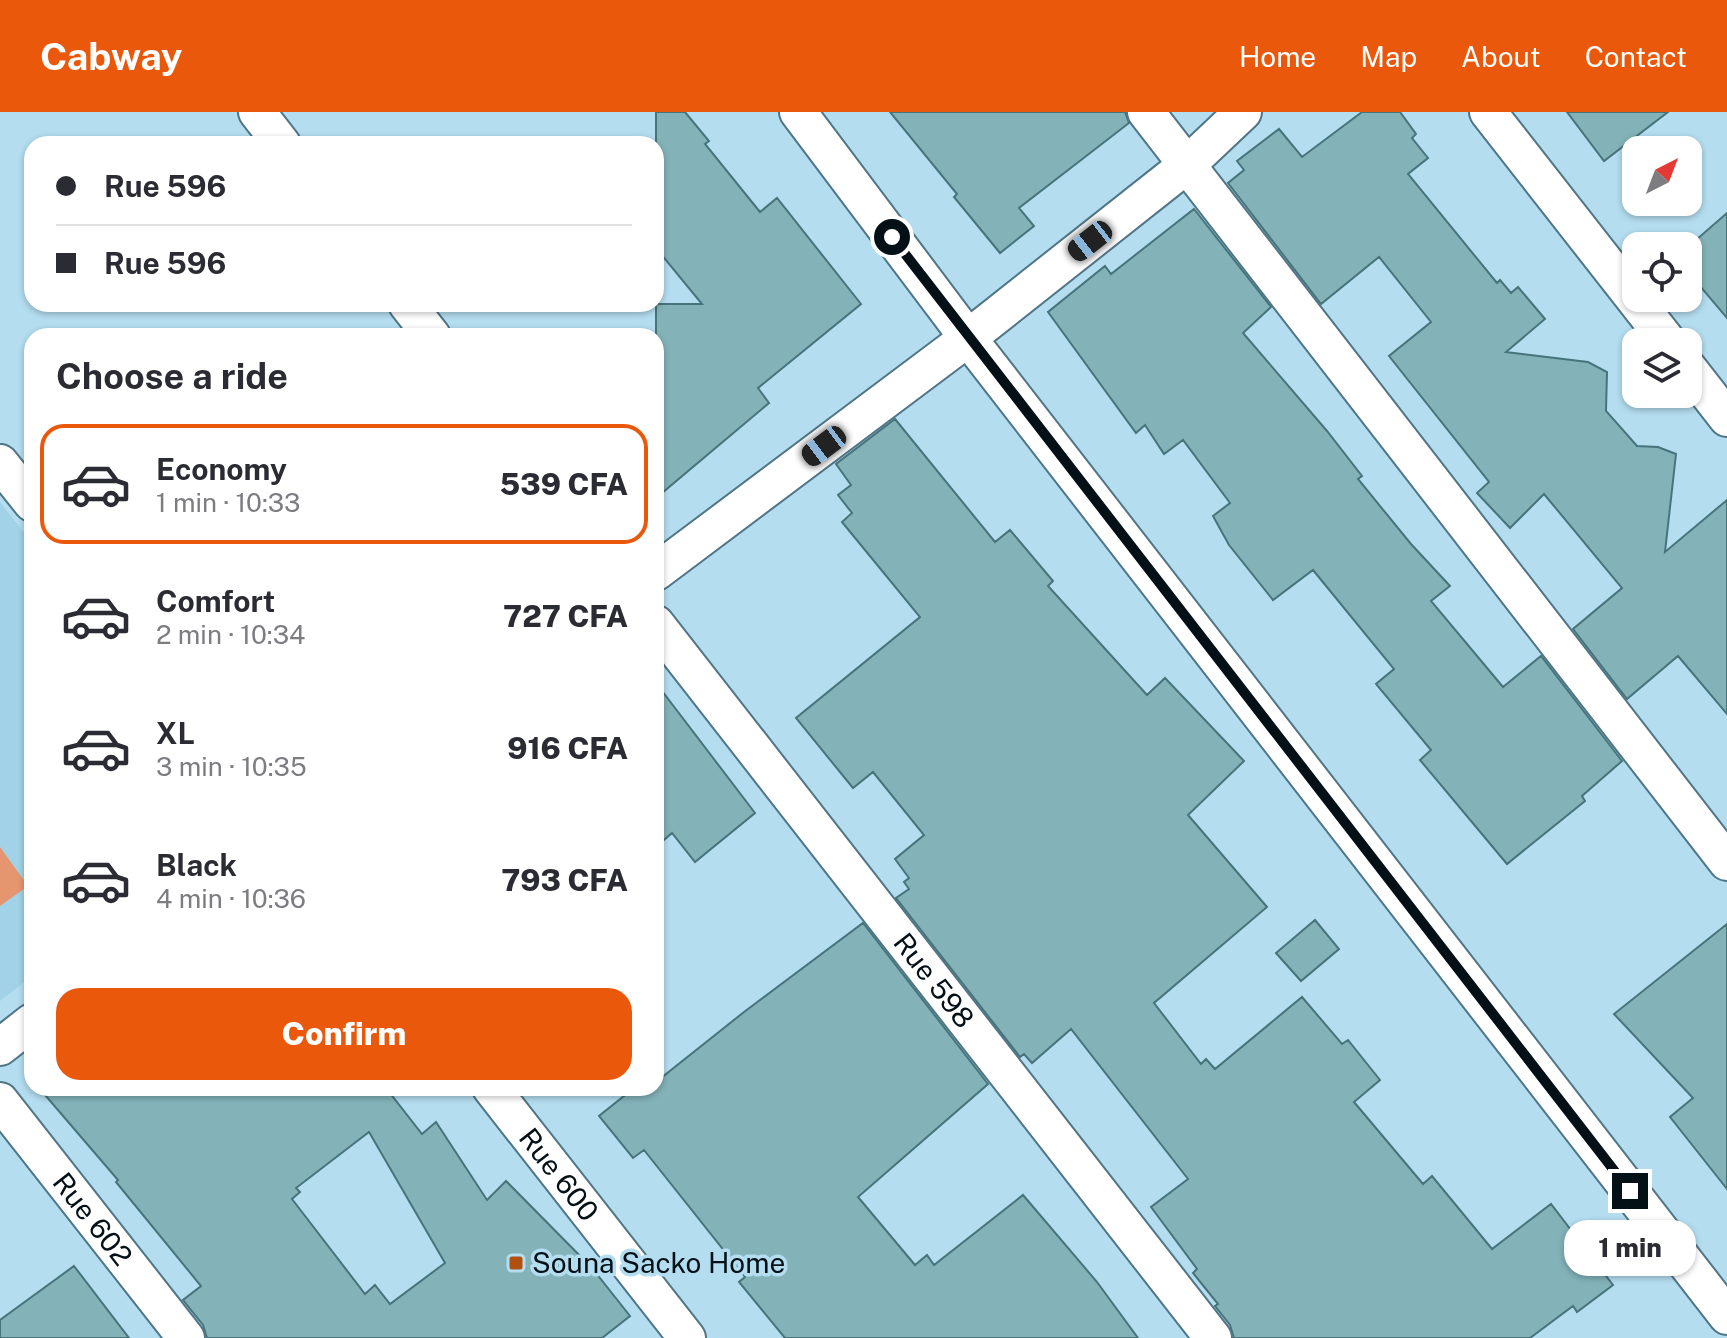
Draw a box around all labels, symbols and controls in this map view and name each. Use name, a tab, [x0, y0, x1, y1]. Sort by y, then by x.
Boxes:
text: Cabway	[40, 34, 182, 79]
text: Home	[1239, 40, 1316, 73]
text: Map	[1360, 40, 1417, 73]
text: About	[1461, 40, 1541, 73]
text: Contact	[1585, 40, 1687, 73]
north arrow	[1622, 136, 1702, 216]
map controls	[1622, 136, 1702, 408]
text: Rue 596	[104, 168, 226, 204]
car	[1064, 217, 1116, 265]
route start	[874, 219, 910, 255]
button: locate	[1622, 232, 1702, 312]
text: Rue 596	[104, 245, 226, 281]
button: layers	[1622, 328, 1702, 408]
text: Choose a ride	[56, 355, 288, 397]
car	[798, 422, 850, 470]
icon: car	[60, 448, 132, 520]
text: Economy	[156, 451, 287, 487]
text: 539 CFA	[500, 466, 628, 502]
text: 1 min · 10:33	[156, 487, 300, 518]
icon: car	[60, 580, 132, 652]
text: Comfort	[156, 583, 275, 619]
text: 727 CFA	[503, 598, 628, 634]
text: 2 min · 10:34	[156, 619, 305, 650]
icon: car	[60, 712, 132, 784]
text: XL	[156, 715, 195, 751]
text: 916 CFA	[507, 730, 628, 766]
text: 3 min · 10:35	[156, 751, 307, 782]
icon: car	[60, 844, 132, 916]
text: Black	[156, 847, 237, 883]
text: 793 CFA	[501, 862, 628, 898]
text: 4 min · 10:36	[156, 883, 306, 914]
street label: Rue 598	[887, 926, 982, 1034]
button: Confirm	[56, 988, 632, 1080]
street label: Rue 600	[513, 1121, 606, 1227]
street label: Rue 602	[47, 1166, 139, 1272]
route end	[1612, 1173, 1648, 1209]
callout: 1 min	[1564, 1219, 1696, 1275]
text: 1 min	[1598, 1232, 1662, 1263]
place label: Souna Sacko Home	[532, 1246, 785, 1279]
marker: Souna Sacko Home	[507, 1254, 525, 1272]

